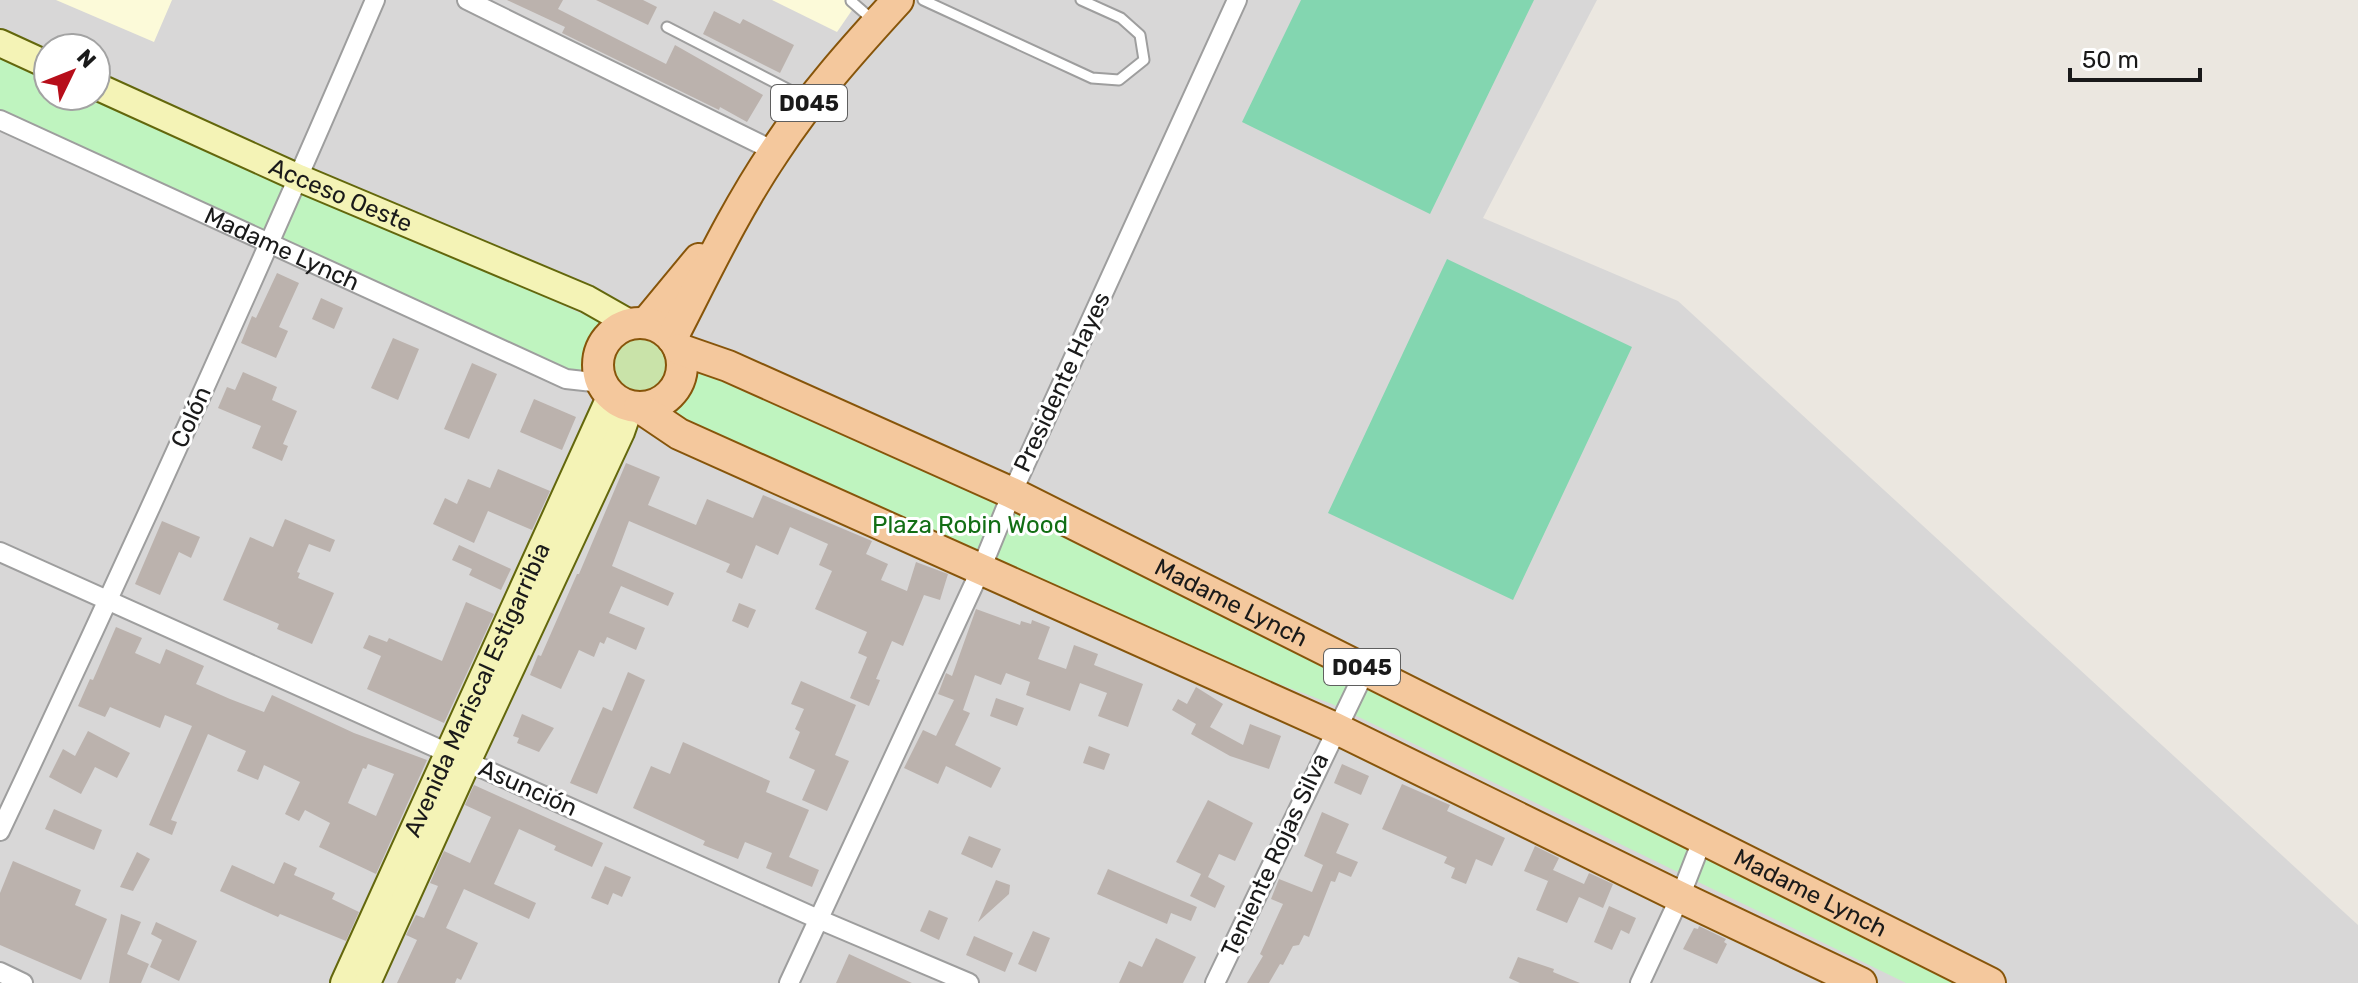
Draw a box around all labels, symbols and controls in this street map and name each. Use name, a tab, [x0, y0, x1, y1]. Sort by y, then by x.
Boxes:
north arrow	[32, 32, 112, 112]
scale bar	[2070, 32, 2200, 82]
text: N	[71, 44, 102, 74]
text: 50 m	[2082, 46, 2139, 74]
road number: D045	[771, 85, 847, 121]
street label: Acceso Oeste	[265, 152, 416, 238]
street label: Madame Lynch	[200, 201, 364, 297]
street label: Presidente Hayes	[1008, 288, 1116, 476]
street label: Colón	[165, 382, 217, 452]
park label: Plaza Robin Wood	[872, 511, 1068, 539]
street label: Avenida Mariscal Estigarribia	[398, 538, 556, 841]
street label: Madame Lynch	[1150, 553, 1312, 653]
road number: D045	[1324, 649, 1400, 685]
street label: Teniente Rojas Silva	[1216, 749, 1334, 961]
street label: Asunción	[474, 754, 582, 822]
street label: Madame Lynch	[1729, 843, 1892, 943]

